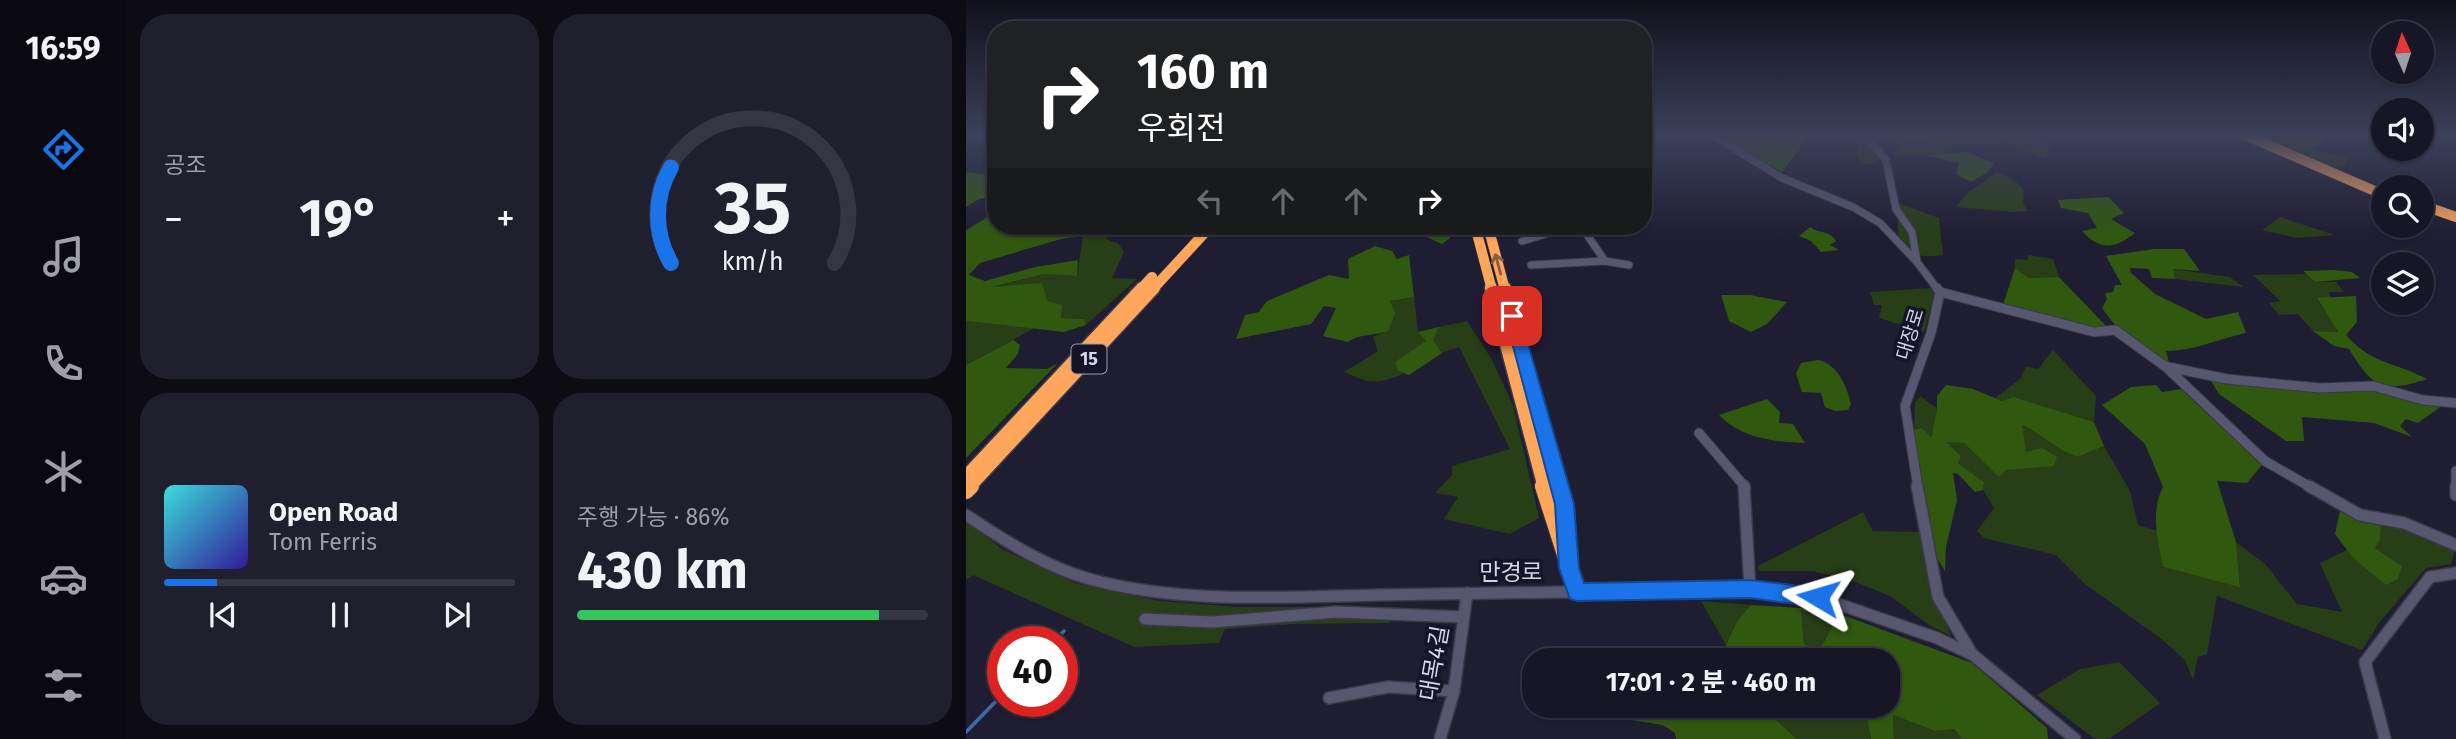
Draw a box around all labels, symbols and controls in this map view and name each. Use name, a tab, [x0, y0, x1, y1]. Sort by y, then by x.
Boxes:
north arrow	[2371, 21, 2434, 84]
map controls	[2371, 21, 2434, 315]
text: 16:59	[25, 29, 101, 67]
text: 160 m	[1137, 42, 1269, 101]
icon: right	[1022, 49, 1113, 140]
button: sound	[2371, 98, 2434, 161]
text: 우회전	[1137, 109, 1225, 147]
icon: directions	[39, 125, 88, 174]
text: 공조	[164, 151, 206, 179]
text: 35	[713, 165, 791, 252]
button: search	[2371, 175, 2434, 238]
icon: left	[1191, 182, 1229, 220]
icon: ahead	[1264, 182, 1302, 220]
icon: ahead	[1337, 182, 1375, 220]
icon: right	[1410, 182, 1448, 220]
text: 19°	[299, 187, 380, 250]
text: −	[164, 196, 183, 242]
text: +	[496, 196, 515, 242]
icon: music	[39, 232, 88, 281]
text: km/h	[722, 246, 783, 276]
button: layers	[2371, 252, 2434, 315]
one-way arrow	[1491, 253, 1504, 276]
pin	[1482, 286, 1542, 346]
icon: arrive	[1493, 297, 1531, 335]
street label: 대장로	[1891, 306, 1929, 362]
icon: phone	[39, 339, 88, 388]
road number: 15	[1072, 344, 1106, 374]
icon: climate	[39, 447, 88, 496]
text: Open Road	[269, 497, 398, 528]
text: 주행 가능 · 86%	[577, 503, 729, 531]
text: Tom Ferris	[269, 528, 377, 556]
text: 430 km	[577, 539, 748, 602]
icon: car	[39, 554, 88, 603]
street label: 만경로	[1479, 558, 1543, 586]
position arrow	[1781, 560, 1855, 634]
icon: previous	[204, 596, 242, 634]
icon: pause	[321, 596, 359, 634]
icon: next	[438, 596, 476, 634]
street label: 대목4길	[1414, 623, 1454, 703]
speed limit sign: 40	[987, 626, 1078, 717]
icon: filters	[39, 661, 88, 710]
text: 17:01 · 2 분 · 460 m	[1606, 667, 1816, 698]

